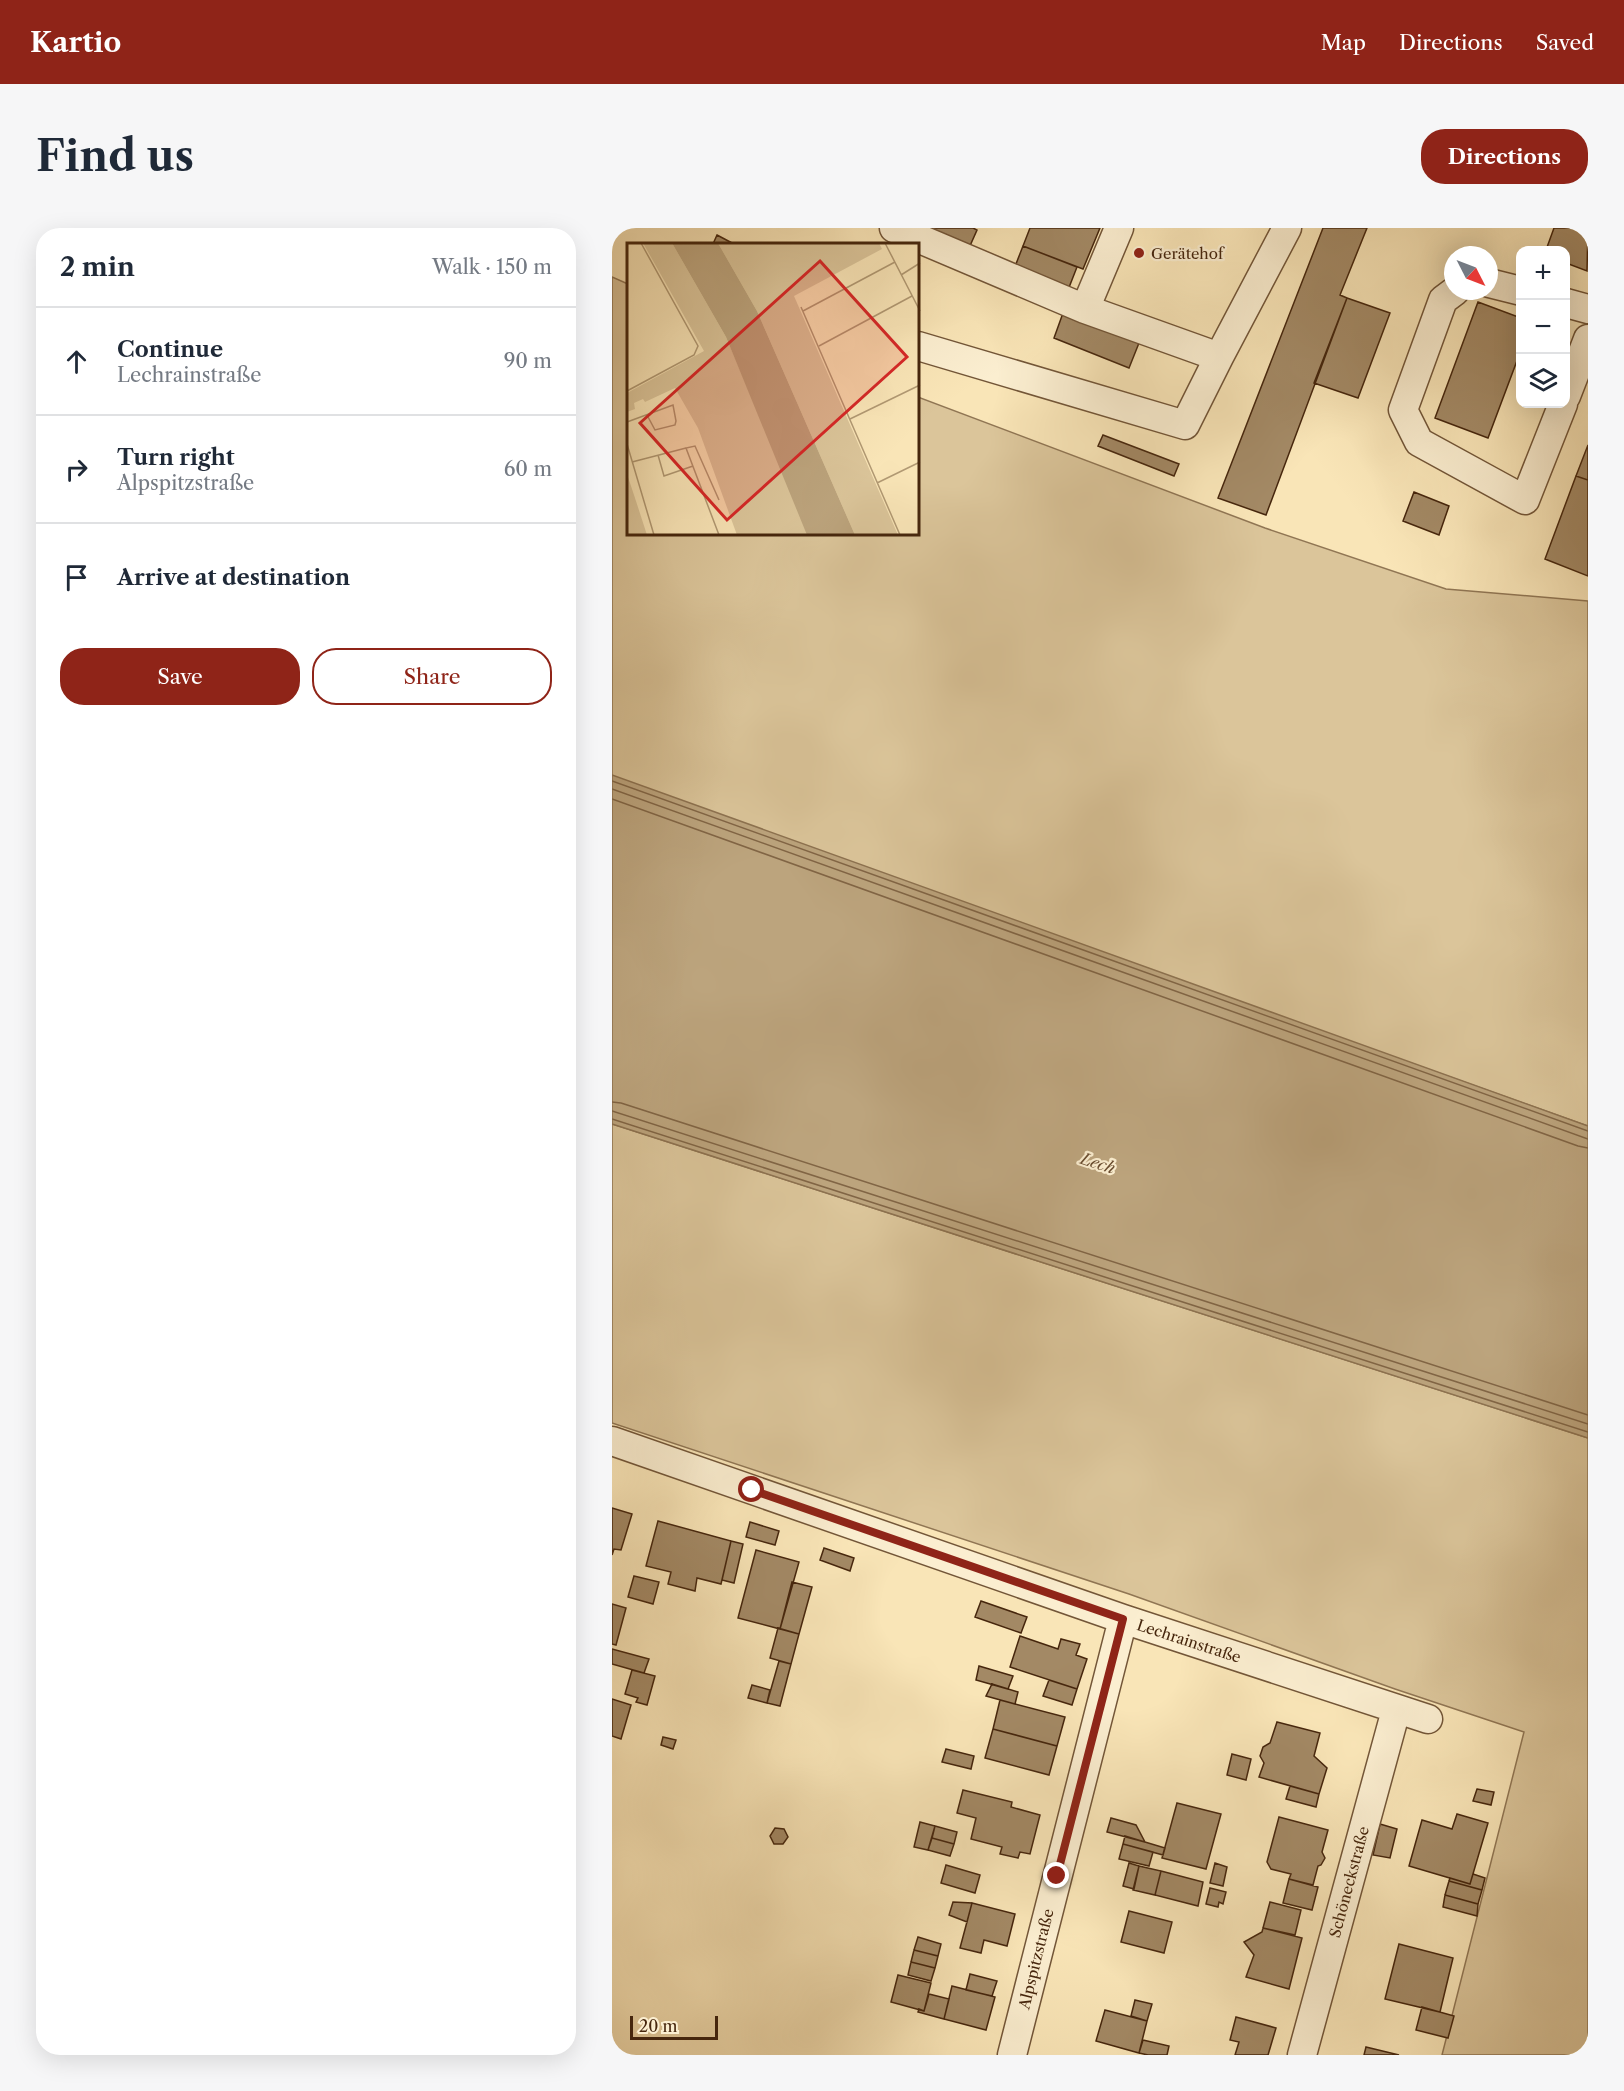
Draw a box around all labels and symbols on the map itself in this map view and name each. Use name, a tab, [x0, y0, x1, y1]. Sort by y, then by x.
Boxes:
inset map	[627, 243, 920, 536]
place label: Gerätehof	[1151, 244, 1225, 263]
marker: Gerätehof	[1132, 246, 1146, 260]
north arrow	[1444, 246, 1498, 300]
water label: Lech	[1076, 1147, 1118, 1178]
route start	[738, 1476, 764, 1502]
street label: Lechrainstraße	[1135, 1615, 1243, 1667]
street label: Schöneckstraße	[1325, 1824, 1373, 1940]
route end	[1043, 1862, 1069, 1888]
street label: Alpspitzstraße	[1014, 1907, 1058, 2012]
scale bar	[630, 2013, 718, 2040]

